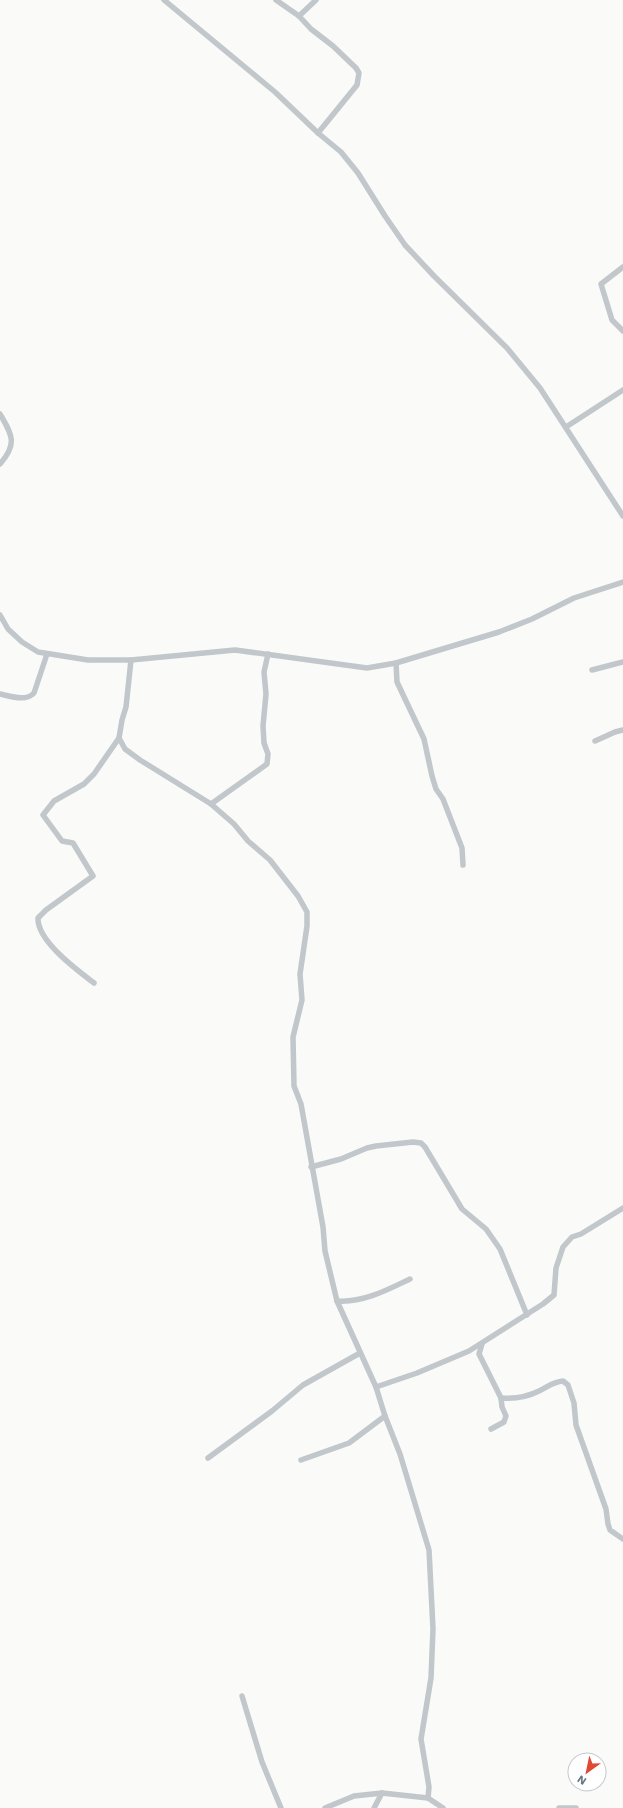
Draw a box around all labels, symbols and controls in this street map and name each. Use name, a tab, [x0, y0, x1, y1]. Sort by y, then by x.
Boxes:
north arrow	[567, 1752, 607, 1792]
text: N	[575, 1772, 589, 1788]

